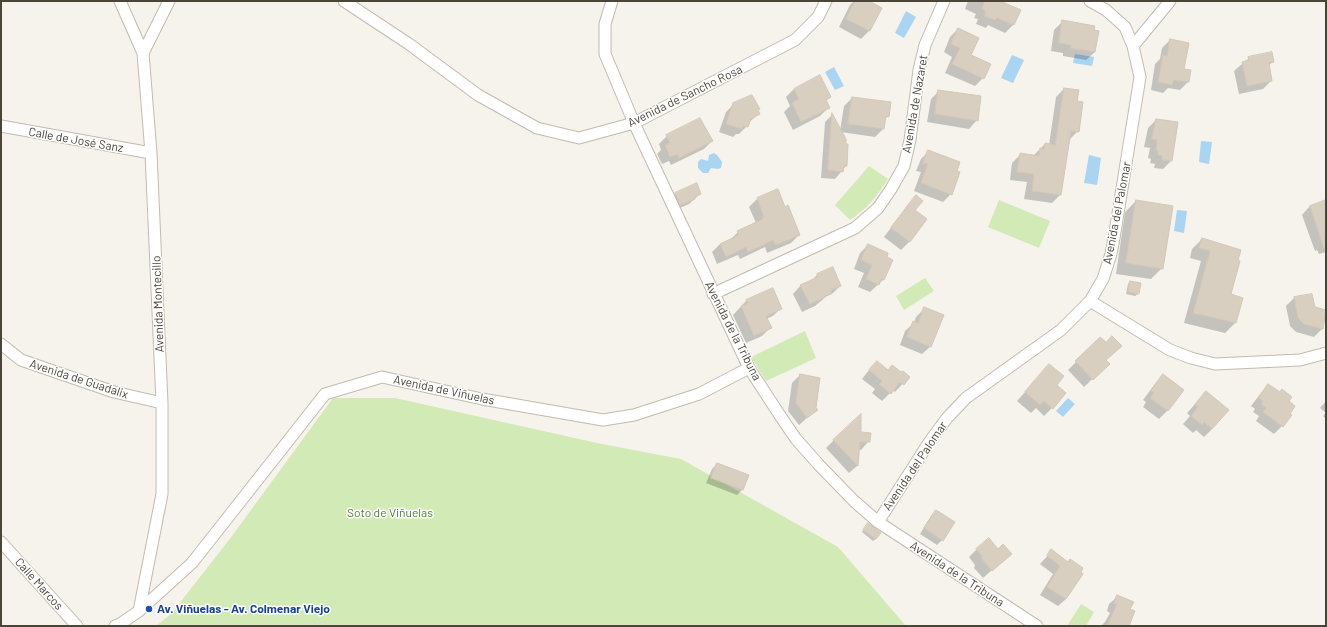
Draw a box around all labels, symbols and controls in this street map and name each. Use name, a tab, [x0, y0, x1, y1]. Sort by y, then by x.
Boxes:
street label: Avenida de Nazaret	[899, 54, 931, 154]
street label: Avenida de Sancho Rosa	[625, 62, 745, 130]
street label: Calle de José Sanz	[28, 125, 124, 155]
street label: Avenida del Palomar	[1100, 160, 1134, 266]
street label: Avenida Montecillo	[149, 255, 167, 353]
street label: Avenida de la Tribuna	[702, 279, 764, 383]
street label: Avenida de Guadalix	[28, 356, 130, 402]
street label: Avenida de Viñuelas	[392, 372, 496, 408]
street label: Avenida del Palomar	[880, 419, 950, 513]
park label: Soto de Viñuelas	[347, 506, 433, 520]
street label: Avenida de la Tribuna	[907, 538, 1007, 610]
street label: Calle Marcos	[12, 555, 66, 613]
place label: Av. Viñuelas - Av. Colmenar Viejo	[157, 602, 330, 616]
marker: Av. Viñuelas - Av. Colmenar Viejo	[144, 604, 154, 614]

